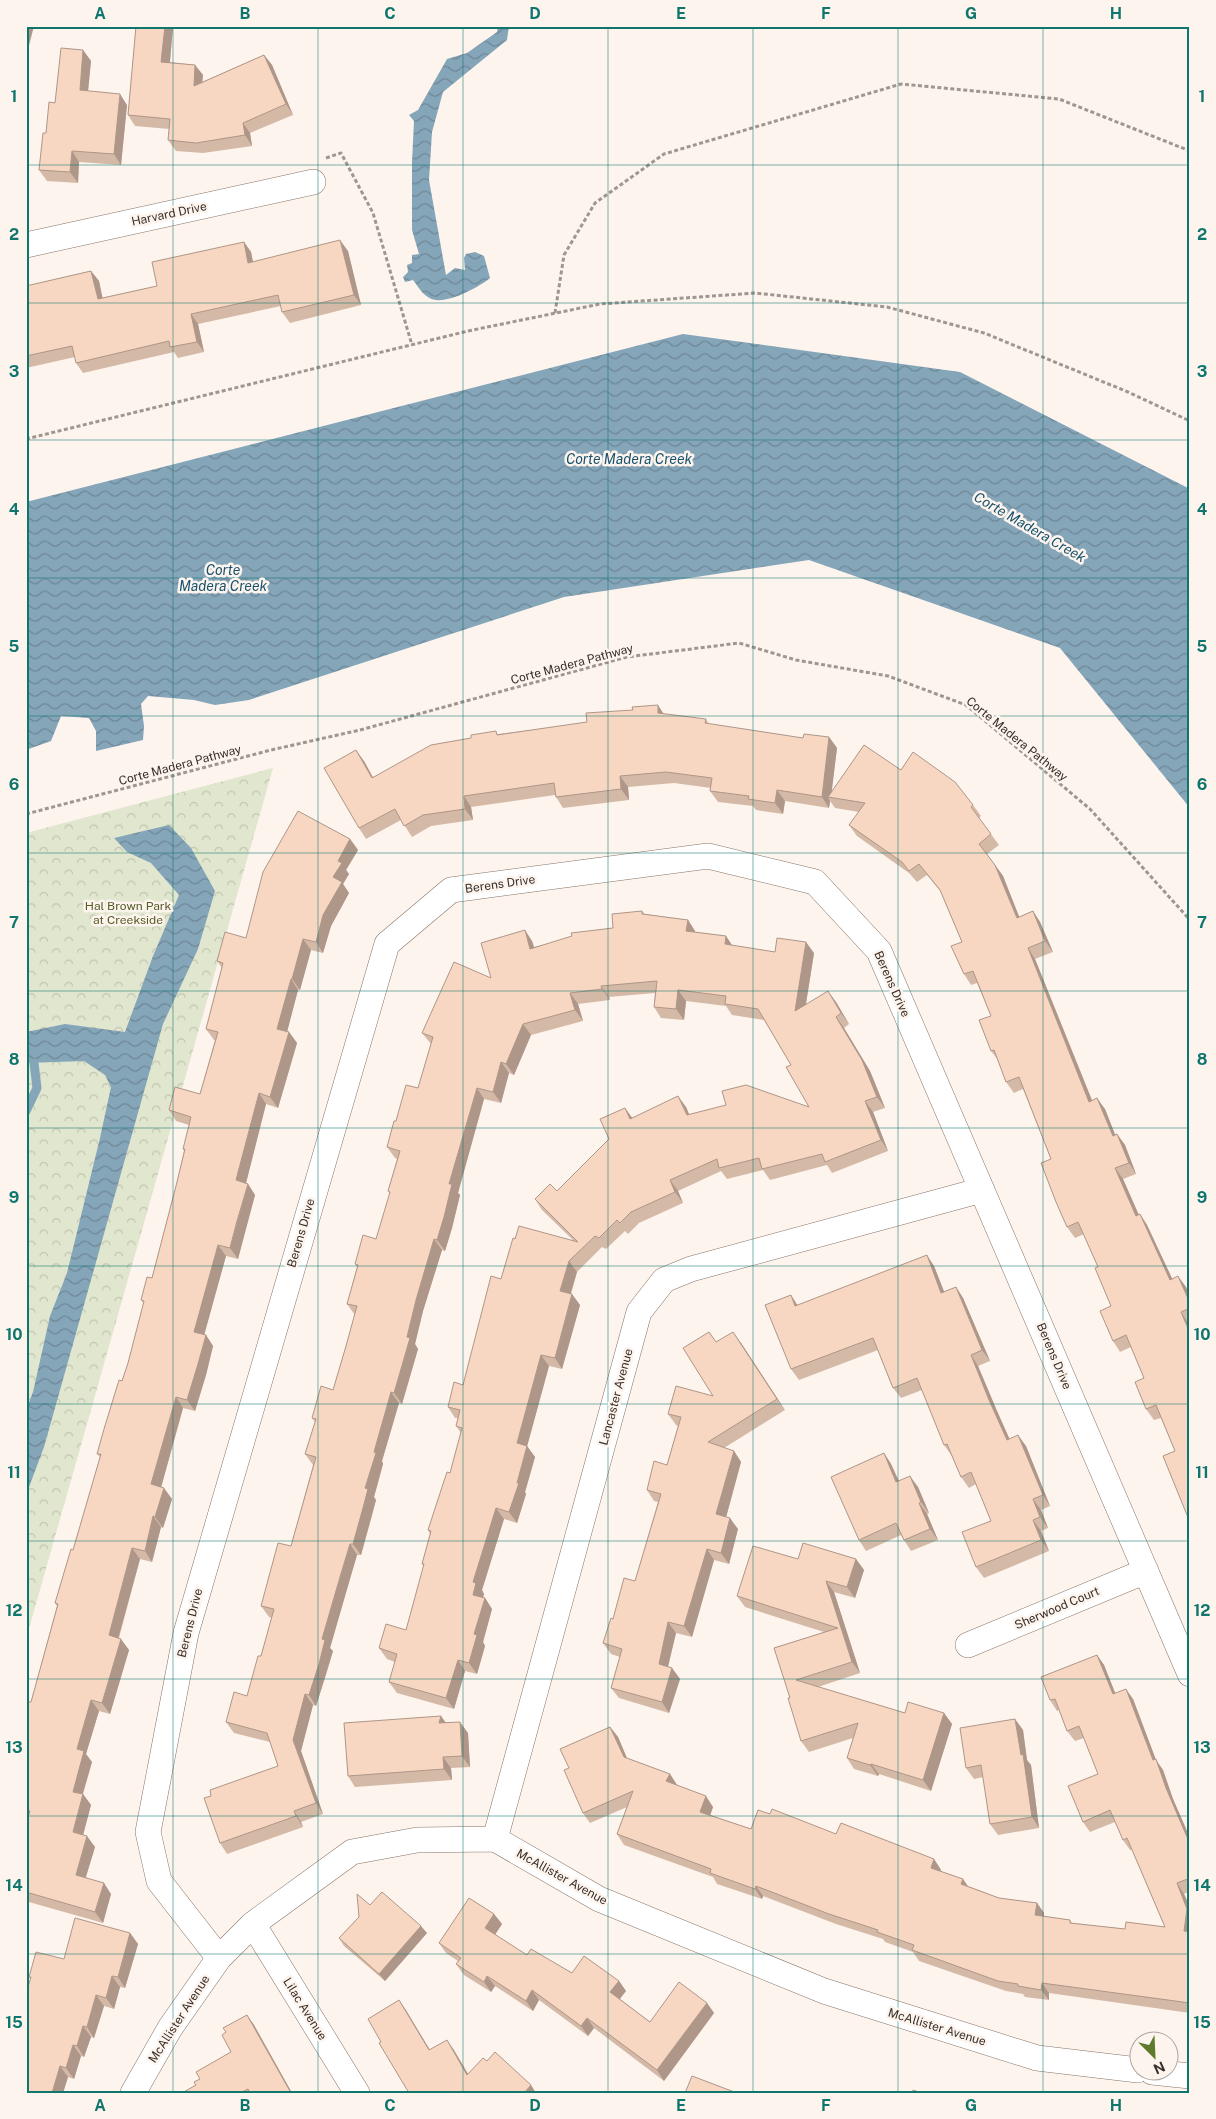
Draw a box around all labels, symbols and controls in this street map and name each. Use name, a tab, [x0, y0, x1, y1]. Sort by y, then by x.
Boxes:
text: A	[94, 4, 106, 23]
text: B	[240, 4, 251, 23]
text: C	[384, 4, 396, 23]
text: D	[529, 4, 541, 23]
text: E	[676, 4, 686, 23]
text: F	[821, 4, 831, 23]
text: G	[965, 4, 977, 23]
text: H	[1110, 4, 1122, 23]
text: 1	[11, 87, 17, 106]
text: 1	[1199, 87, 1205, 106]
street label: Harvard Drive	[130, 199, 208, 229]
text: 2	[9, 225, 19, 244]
text: 2	[1197, 225, 1207, 244]
text: 3	[9, 362, 19, 381]
text: 3	[1197, 362, 1207, 381]
water label: Corte Madera Creek	[566, 451, 693, 467]
water label: Corte Madera Creek	[971, 489, 1089, 566]
text: 4	[9, 500, 20, 519]
text: 4	[1197, 500, 1208, 519]
water label: Corte Madera Creek	[179, 562, 268, 594]
text: 5	[9, 637, 20, 656]
text: 5	[1197, 637, 1208, 656]
street label: Corte Madera Pathway	[509, 641, 635, 687]
street label: Corte Madera Pathway	[964, 694, 1071, 785]
street label: Corte Madera Pathway	[117, 742, 243, 788]
text: 6	[9, 775, 19, 794]
text: 6	[1197, 775, 1207, 794]
street label: Berens Drive	[464, 872, 536, 896]
park label: Hal Brown Park at Creekside	[85, 899, 171, 927]
text: 7	[9, 913, 19, 932]
text: 7	[1197, 913, 1207, 932]
street label: Berens Drive	[871, 949, 913, 1019]
text: 8	[9, 1050, 20, 1069]
text: 8	[1197, 1050, 1208, 1069]
text: 9	[9, 1188, 19, 1207]
text: 9	[1197, 1188, 1207, 1207]
street label: Berens Drive	[285, 1197, 318, 1269]
street label: Berens Drive	[1034, 1321, 1074, 1392]
text: 10	[5, 1325, 23, 1344]
text: 10	[1193, 1325, 1211, 1344]
street label: Lancaster Avenue	[596, 1347, 636, 1447]
text: 11	[7, 1463, 21, 1482]
text: 11	[1195, 1463, 1209, 1482]
street label: Sherwood Court	[1013, 1584, 1102, 1632]
street label: Berens Drive	[175, 1587, 205, 1659]
text: 12	[5, 1601, 23, 1620]
text: 12	[1193, 1601, 1211, 1620]
text: 13	[5, 1738, 23, 1757]
text: 13	[1193, 1738, 1211, 1757]
street label: McAllister Avenue	[514, 1846, 610, 1908]
text: 14	[5, 1876, 23, 1895]
text: 14	[1193, 1876, 1211, 1895]
street label: McAllister Avenue	[145, 1972, 213, 2065]
street label: Lilac Avenue	[280, 1975, 330, 2043]
street label: McAllister Avenue	[886, 2005, 988, 2049]
text: 15	[5, 2013, 23, 2032]
text: 15	[1193, 2013, 1211, 2032]
north arrow	[1128, 2032, 1178, 2082]
text: N	[1151, 2058, 1168, 2077]
text: A	[94, 2096, 106, 2115]
text: B	[240, 2096, 251, 2115]
text: C	[384, 2096, 396, 2115]
text: D	[529, 2096, 541, 2115]
text: E	[676, 2096, 686, 2115]
text: F	[821, 2096, 831, 2115]
text: G	[965, 2096, 977, 2115]
text: H	[1110, 2096, 1122, 2115]

